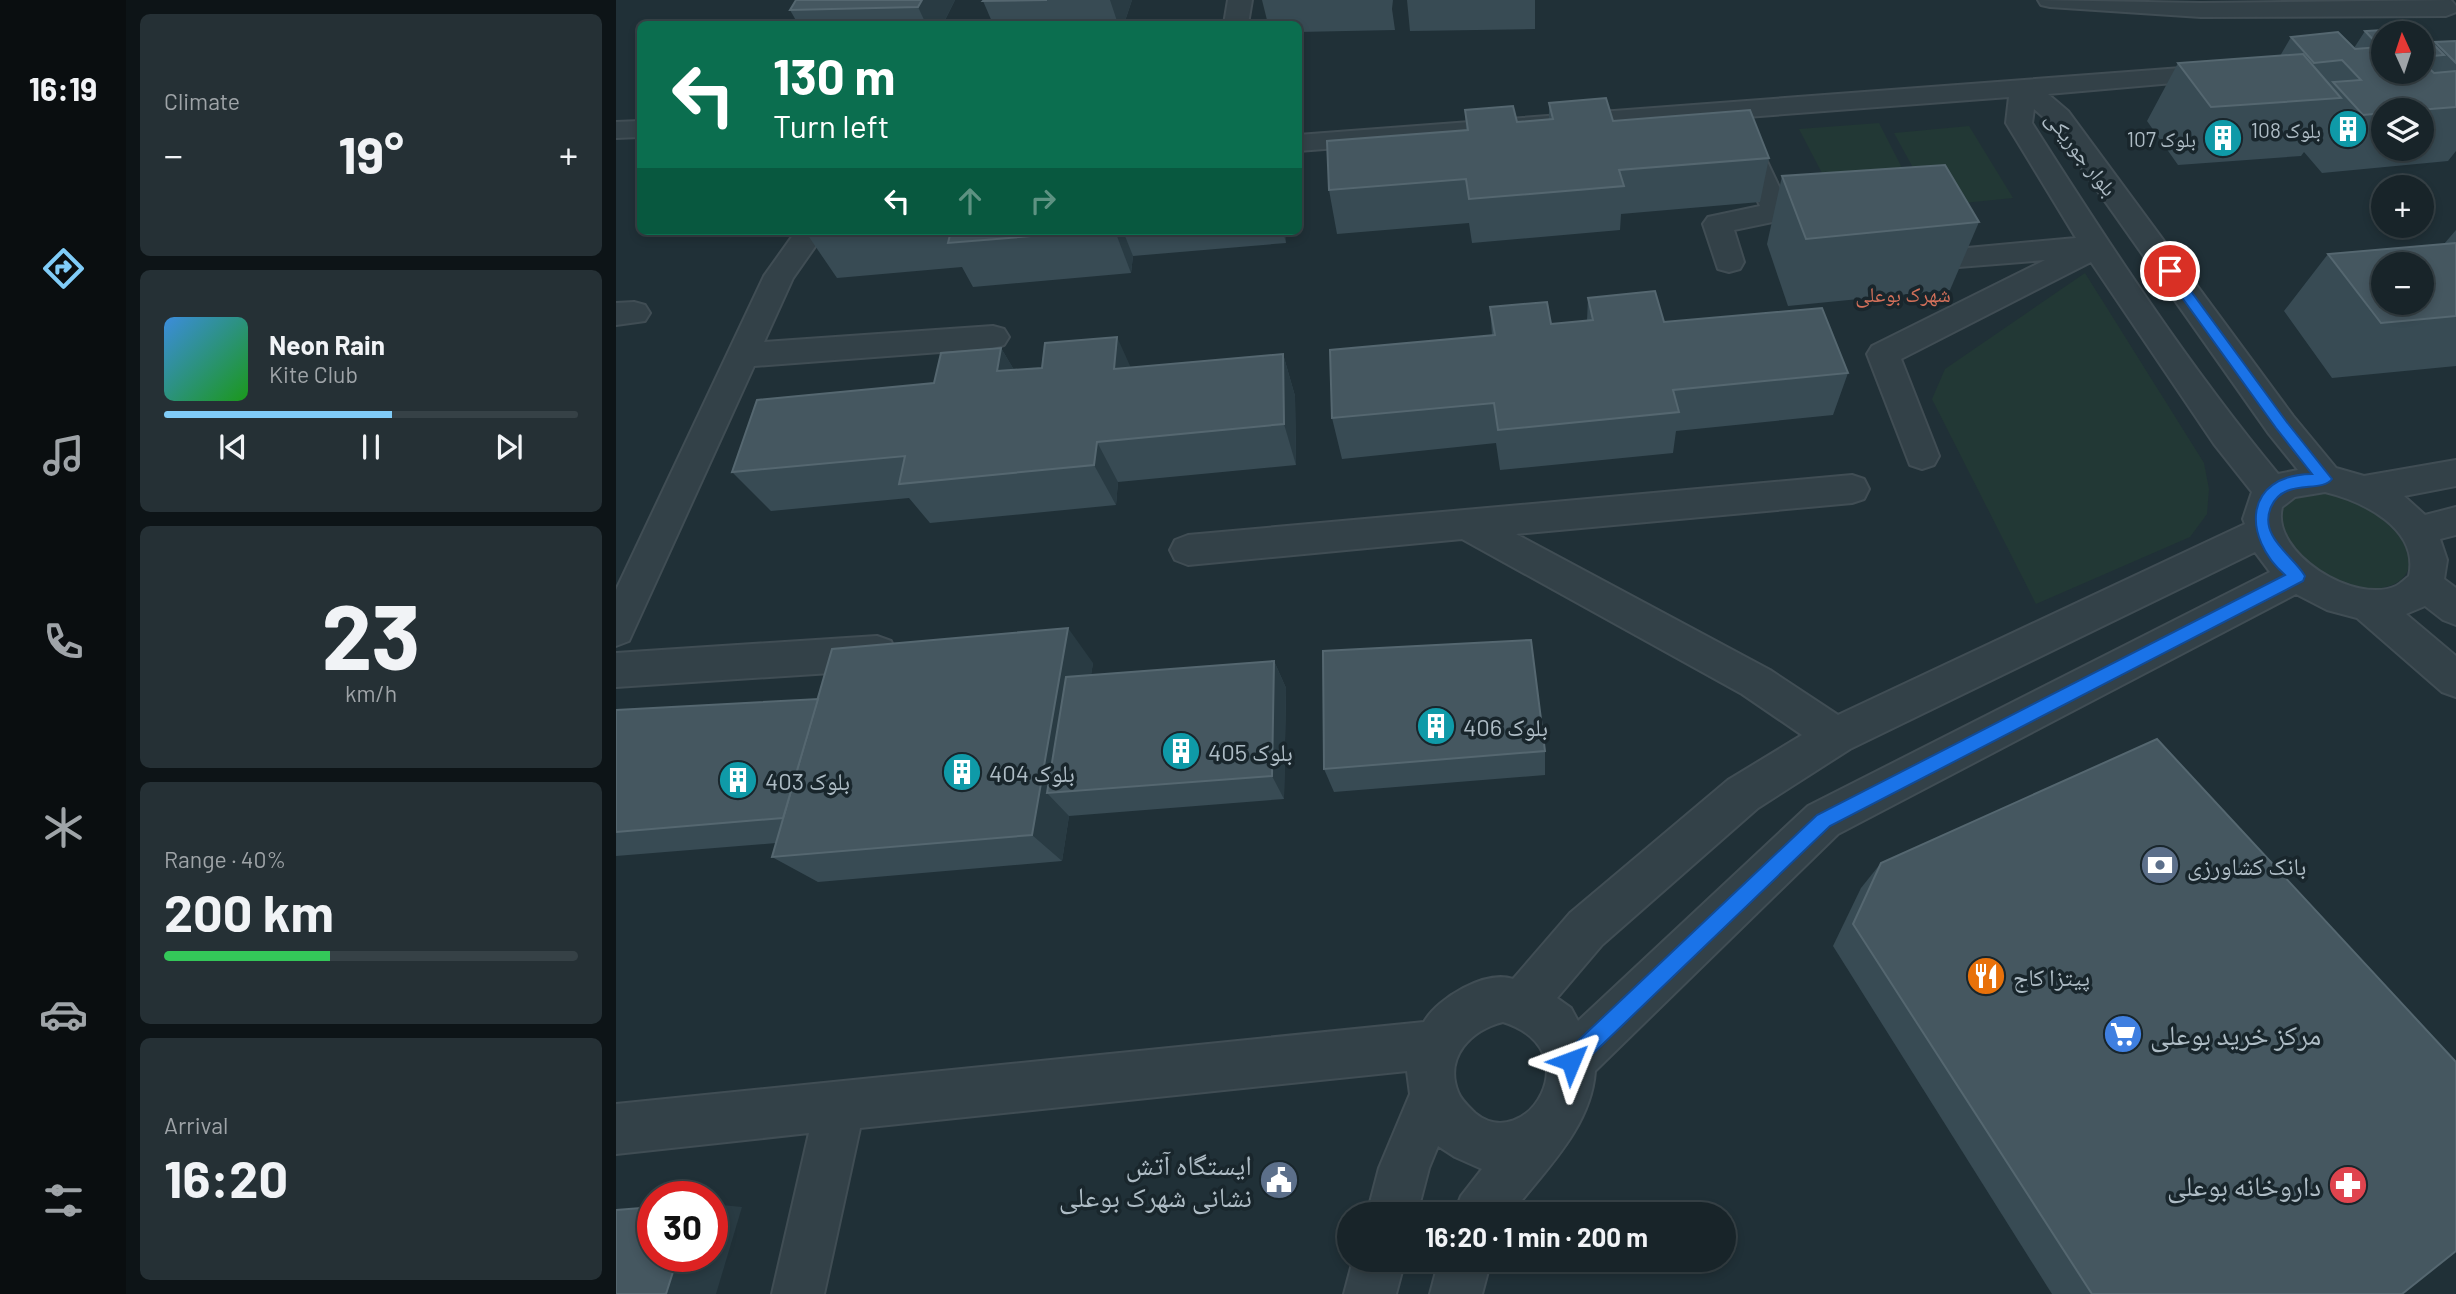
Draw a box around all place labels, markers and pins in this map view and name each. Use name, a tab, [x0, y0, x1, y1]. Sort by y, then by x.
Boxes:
building icon: بلوک 108	[2327, 108, 2369, 150]
building icon: بلوک 107	[2202, 117, 2244, 159]
place label: بلوک 108	[2251, 117, 2321, 142]
place label: بلوک 107	[2127, 126, 2196, 151]
pin	[2140, 241, 2200, 301]
building icon: بلوک 406	[1415, 705, 1457, 747]
place label: بلوک 406	[1463, 712, 1548, 741]
building icon: بلوک 405	[1160, 730, 1202, 772]
place label: بلوک 405	[1208, 737, 1293, 766]
building icon: بلوک 404	[941, 751, 983, 793]
place label: بلوک 404	[989, 758, 1075, 787]
building icon: بلوک 403	[717, 759, 759, 801]
place label: بلوک 403	[765, 766, 850, 795]
bank icon: بانک کشاورزی	[2139, 844, 2181, 886]
place label: بانک کشاورزی	[2187, 851, 2306, 881]
restaurant icon: پیتزا کاج	[1965, 955, 2007, 997]
place label: پیتزا کاج	[2013, 962, 2090, 993]
supermarket icon: مرکز خرید بوعلی	[2102, 1013, 2144, 1055]
place label: مرکز خرید بوعلی	[2150, 1017, 2321, 1053]
place label: ایستگاه آتش نشانی شهرک بوعلی	[1059, 1147, 1252, 1215]
public building icon: ایستگاه آتش نشانی شهرک بوعلی	[1258, 1159, 1300, 1201]
pharmacy icon: داروخانه بوعلی	[2327, 1164, 2369, 1206]
place label: داروخانه بوعلی	[2167, 1168, 2321, 1204]

